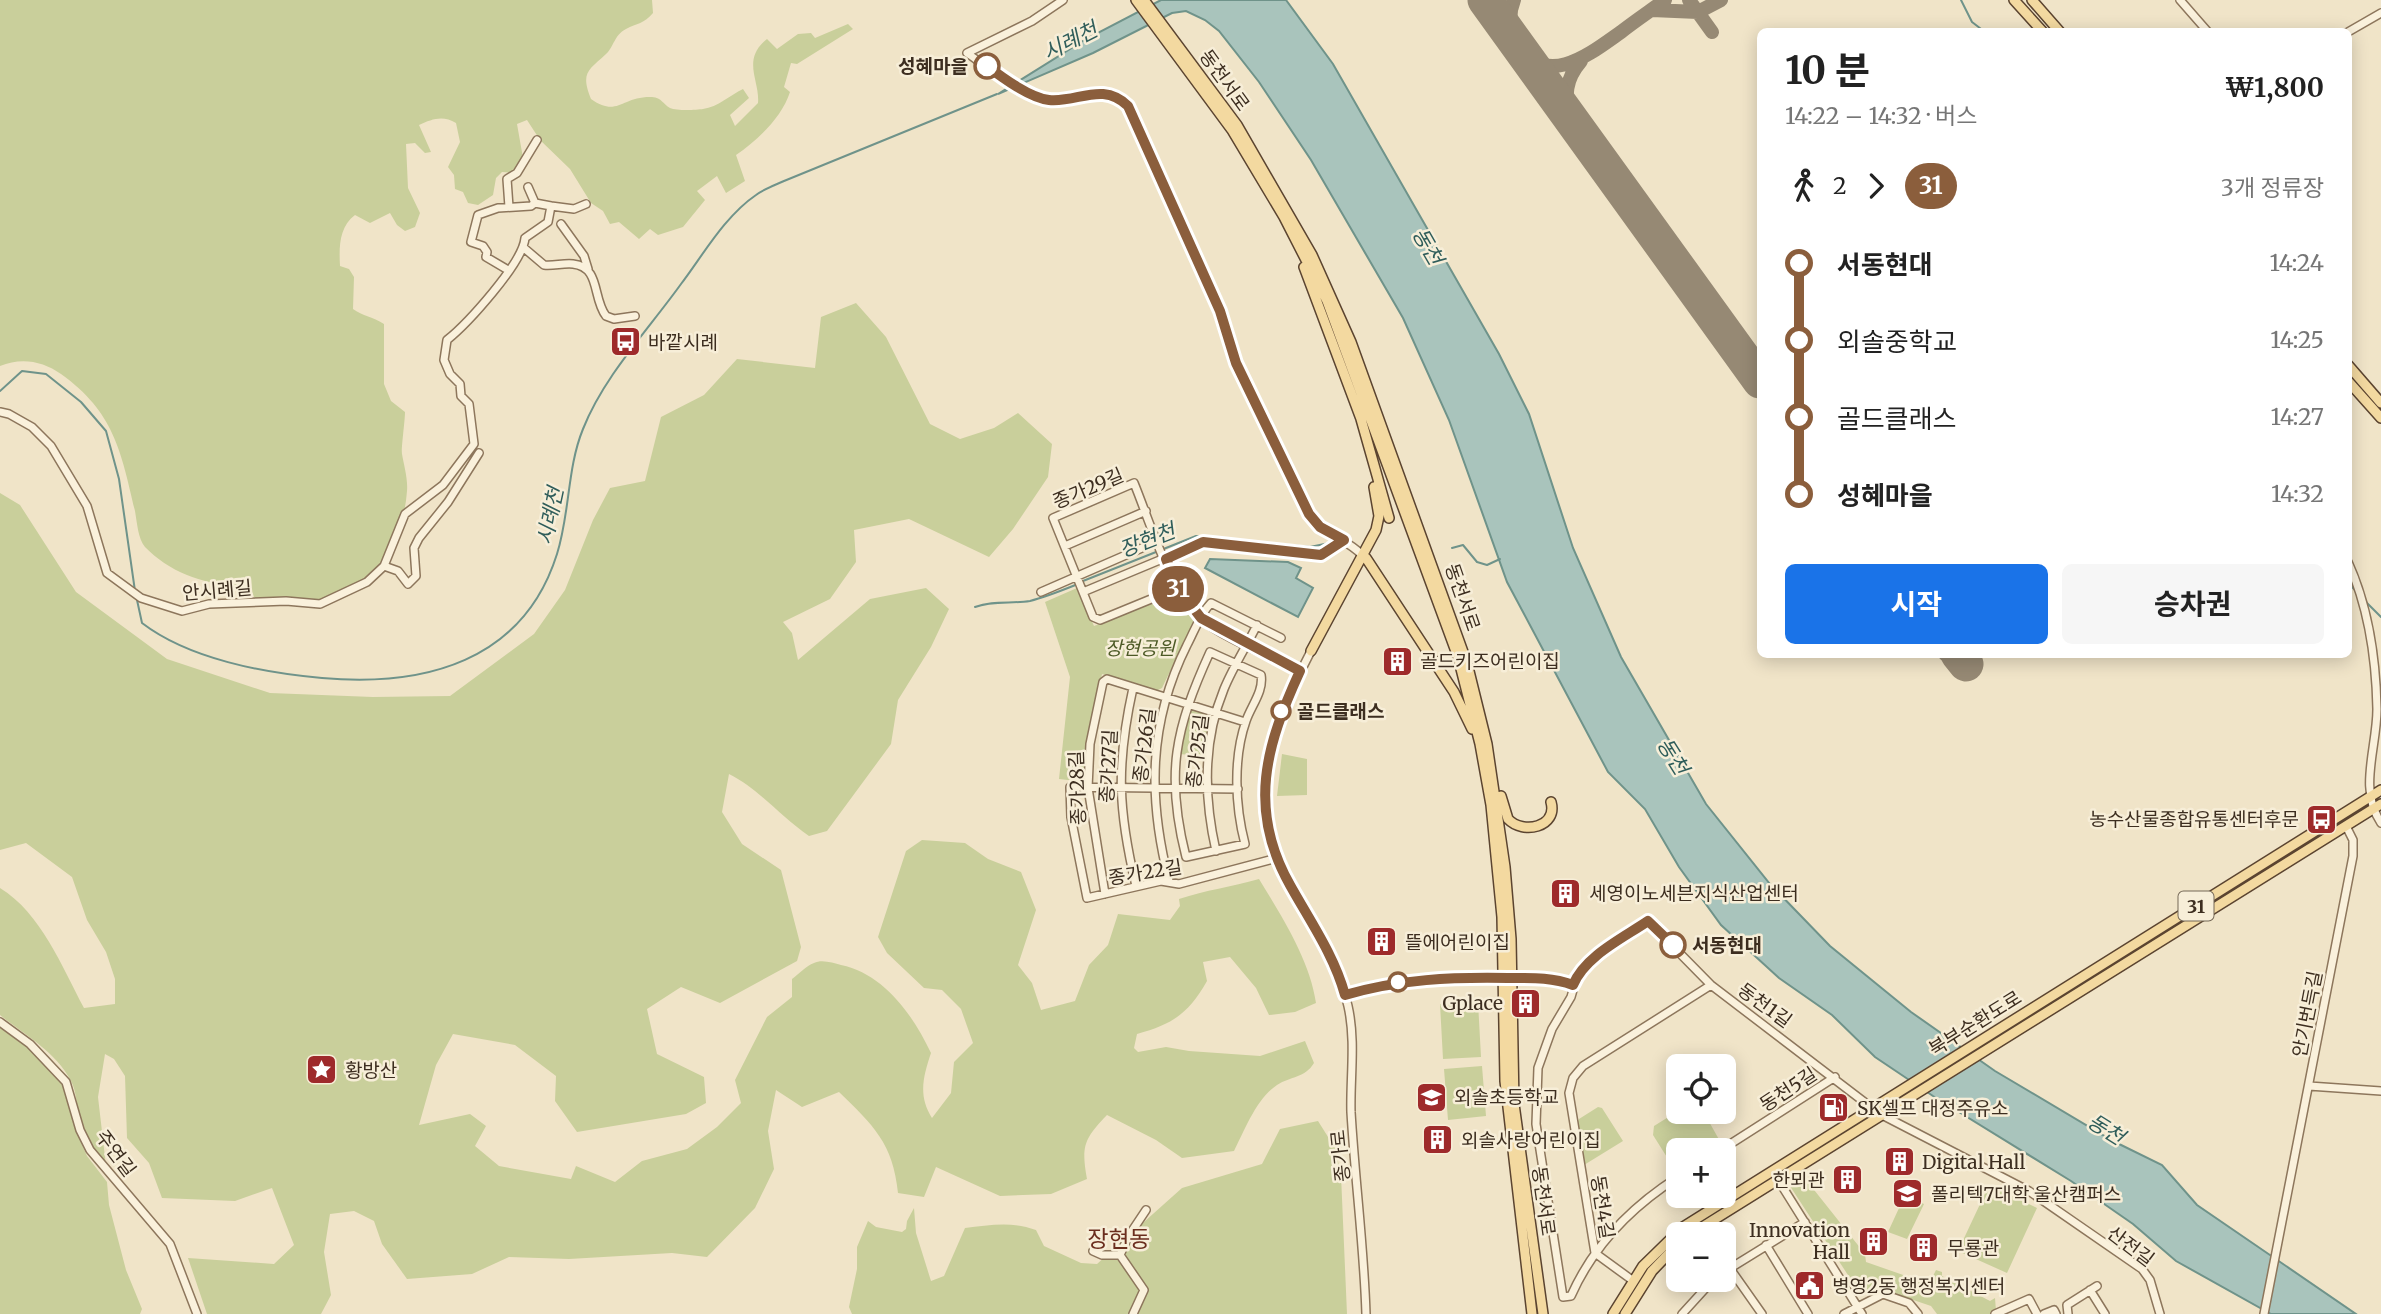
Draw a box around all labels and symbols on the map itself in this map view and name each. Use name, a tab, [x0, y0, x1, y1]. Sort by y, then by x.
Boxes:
water label: 시례천	[1038, 15, 1104, 66]
street label: 동천서로	[1195, 45, 1255, 115]
marker: 성혜마을	[974, 53, 1000, 79]
place label: 성혜마을	[898, 54, 968, 78]
water label: 동천	[1407, 223, 1451, 272]
bus stop icon: 바깥시례	[608, 325, 642, 359]
place label: 바깥시례	[648, 330, 718, 354]
street label: 종가29길	[1049, 462, 1127, 514]
water label: 시례천	[531, 482, 570, 547]
water label: 장현천	[1115, 516, 1181, 563]
street label: 동천서로	[1440, 560, 1486, 634]
line badge: 31	[1146, 566, 1210, 612]
street label: 안시례길	[181, 575, 253, 605]
park label: 장현공원	[1105, 636, 1176, 660]
building icon: 골드키즈어린이집	[1380, 644, 1414, 678]
place label: 골드키즈어린이집	[1420, 649, 1560, 673]
place label: 골드클래스	[1297, 699, 1384, 723]
marker: 골드클래스	[1271, 701, 1291, 721]
street label: 종가26길	[1128, 706, 1160, 784]
street label: 종가25길	[1181, 713, 1213, 789]
street label: 종가27길	[1094, 728, 1122, 804]
water label: 동천	[1651, 732, 1696, 782]
street label: 종가28길	[1064, 750, 1090, 826]
bus stop icon: 농수산물종합유통센터후문	[2305, 802, 2339, 836]
place label: 농수산물종합유통센터후문	[2089, 807, 2299, 831]
street label: 종가22길	[1106, 854, 1184, 890]
building icon: 세영이노세븐지식산업센터	[1549, 876, 1583, 910]
place label: 세영이노세븐지식산업센터	[1589, 881, 1799, 905]
road number: 31	[2178, 891, 2214, 920]
building icon: 뜰에어린이집	[1365, 925, 1399, 959]
place label: 뜰에어린이집	[1405, 930, 1510, 954]
marker: 서동현대	[1660, 932, 1686, 958]
place label: 서동현대	[1692, 933, 1762, 957]
street label: 안기번득길	[2287, 969, 2327, 1059]
unlabelled marker	[1388, 972, 1408, 992]
street label: 동천1길	[1733, 977, 1797, 1033]
street label: 북부순환도로	[1924, 985, 2026, 1061]
building icon: Gplace	[1509, 986, 1543, 1020]
place label: Gplace	[1442, 991, 1503, 1015]
place icon: 황방산	[305, 1053, 339, 1087]
place label: 황방산	[345, 1058, 397, 1082]
street label: 동천5길	[1755, 1062, 1821, 1116]
school or university icon: 외솔초등학교	[1414, 1080, 1448, 1114]
place label: 외솔초등학교	[1454, 1085, 1559, 1109]
fuel station icon: SK셀프 대정주유소	[1817, 1091, 1851, 1125]
place label: SK셀프 대정주유소	[1857, 1096, 2009, 1120]
water label: 동천	[2082, 1107, 2132, 1152]
building icon: 외솔사랑어린이집	[1421, 1123, 1455, 1157]
street label: 주연길	[91, 1125, 141, 1181]
place label: 외솔사랑어린이집	[1461, 1128, 1601, 1152]
street label: 종가로	[1325, 1129, 1355, 1183]
building icon: Digital Hall	[1882, 1145, 1916, 1179]
place label: Digital Hall	[1922, 1150, 2025, 1174]
building icon: 한뫼관	[1831, 1163, 1865, 1197]
street label: 동천서로	[1527, 1165, 1561, 1237]
place label: 한뫼관	[1773, 1168, 1825, 1192]
street label: 동천4길	[1586, 1173, 1620, 1241]
school or university icon: 폴리텍7대학 울산캠퍼스	[1891, 1177, 1925, 1211]
place label: 폴리텍7대학 울산캠퍼스	[1931, 1182, 2121, 1206]
place label: Innovation Hall	[1749, 1218, 1850, 1264]
street label: 산전길	[2103, 1221, 2159, 1271]
district label: 장현동	[1087, 1224, 1151, 1253]
building icon: Innovation Hall	[1856, 1224, 1890, 1258]
building icon: 무룡관	[1907, 1231, 1941, 1265]
place label: 무룡관	[1947, 1236, 1999, 1260]
public building icon: 병영2동 행정복지센터	[1792, 1269, 1826, 1303]
place label: 병영2동 행정복지센터	[1832, 1274, 2005, 1298]

